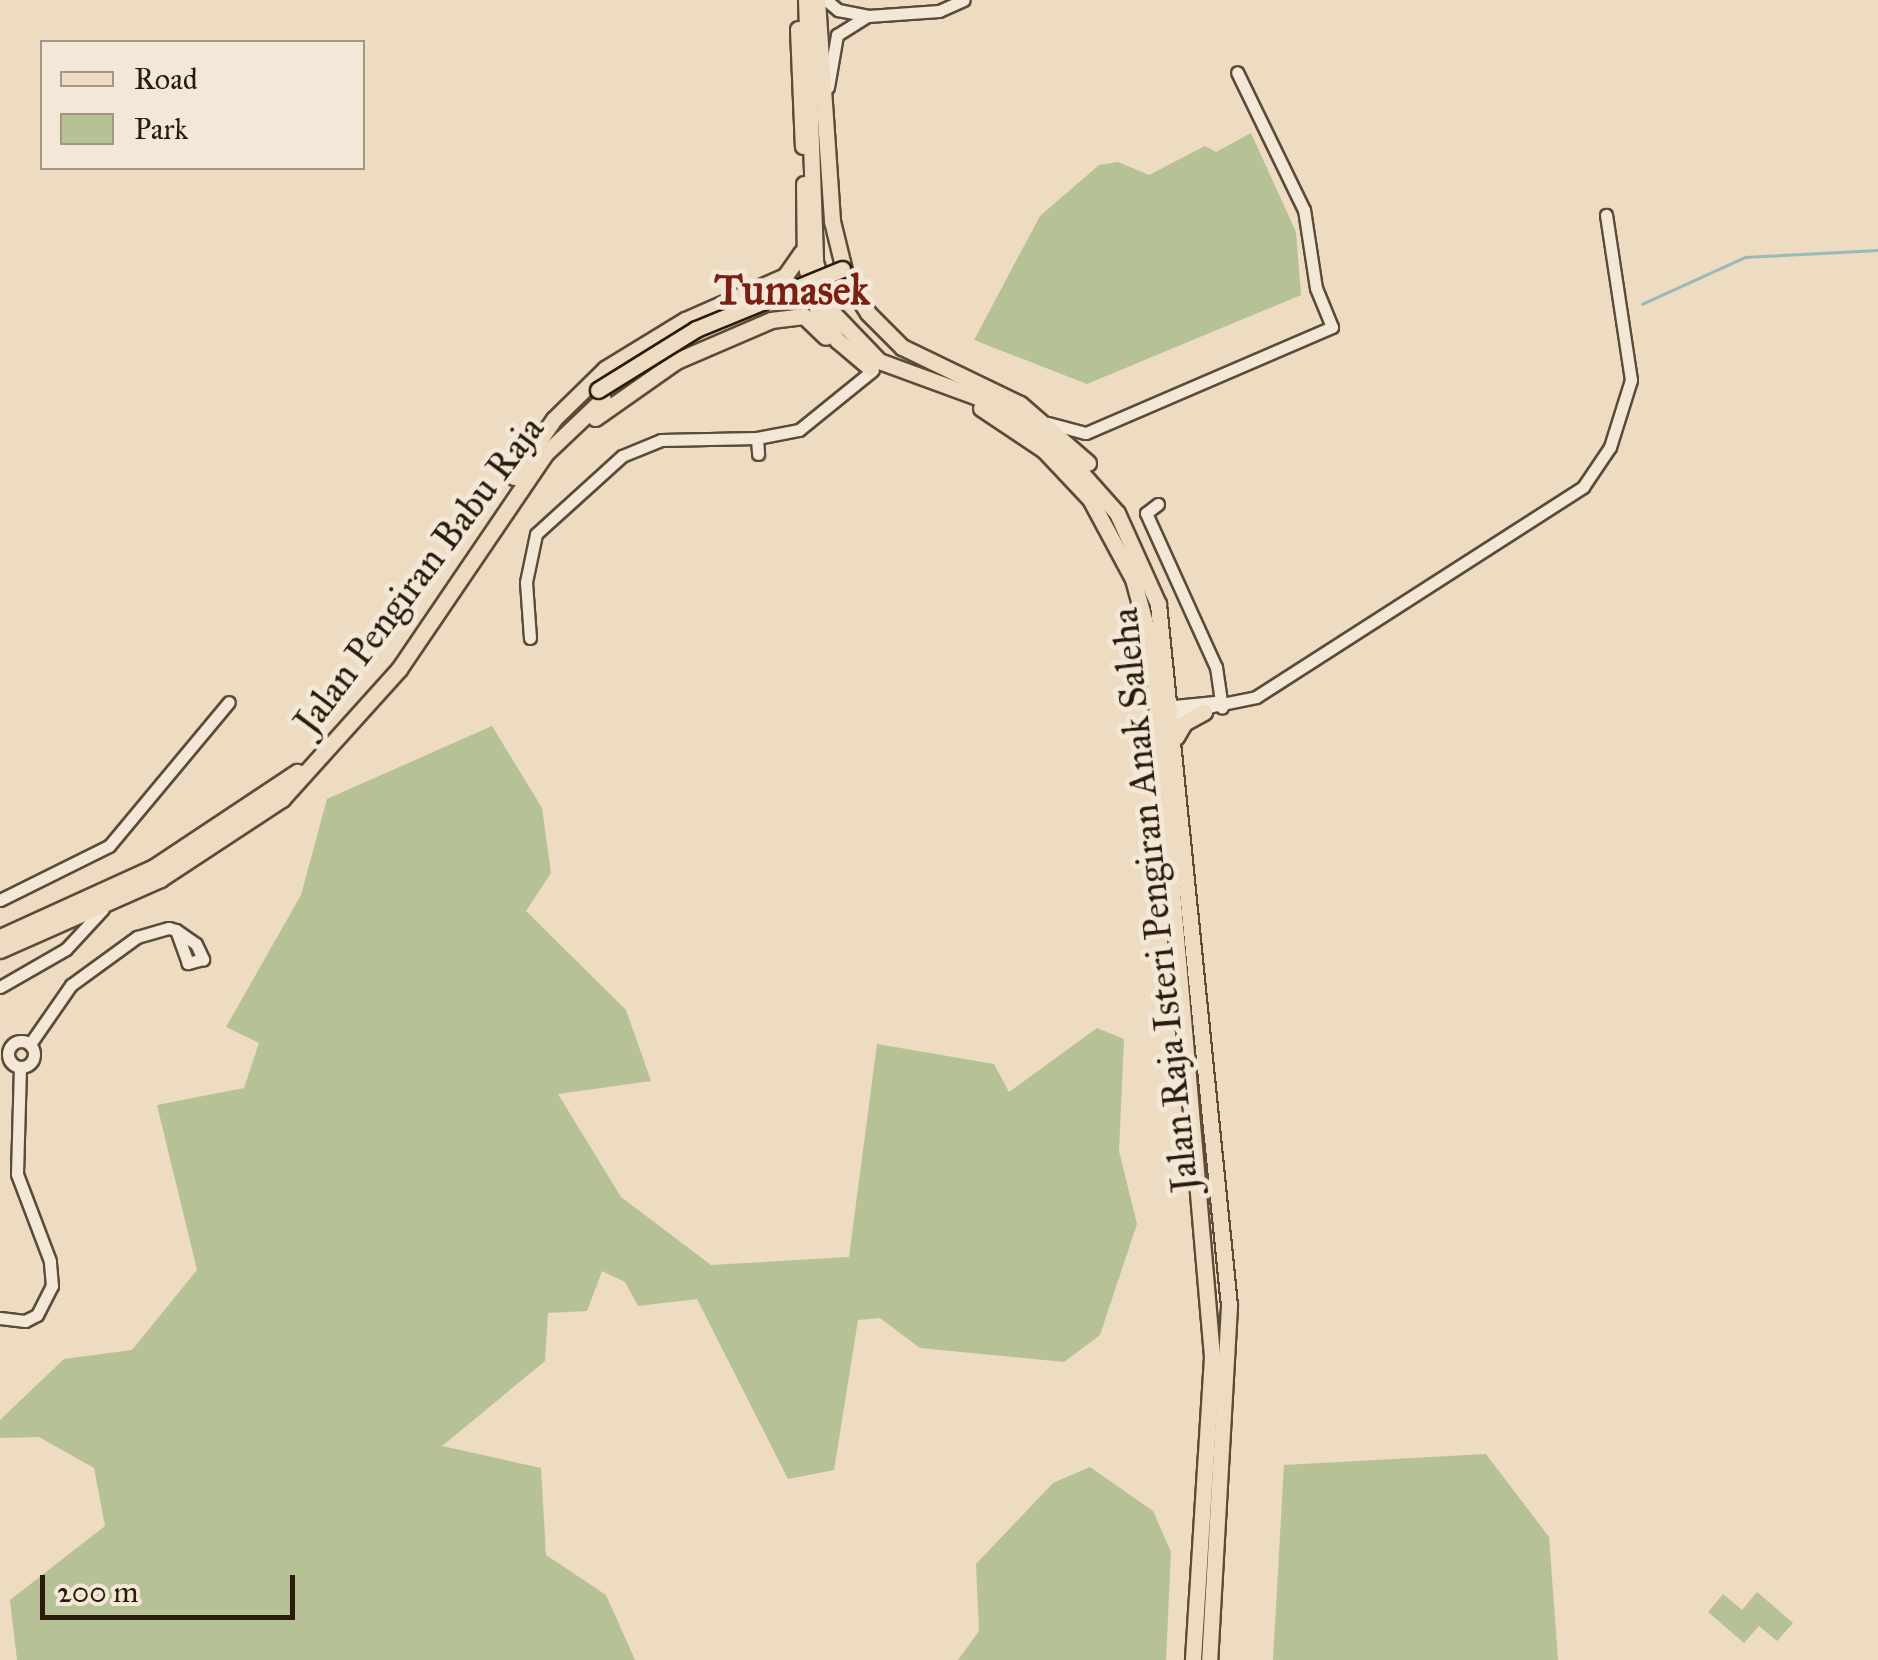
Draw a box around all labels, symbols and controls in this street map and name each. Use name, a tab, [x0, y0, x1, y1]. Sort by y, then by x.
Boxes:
legend	[40, 40, 365, 170]
text: Road	[134, 61, 198, 97]
text: Park	[134, 111, 188, 147]
district label: Tumasek	[714, 265, 870, 315]
street label: Jalan Pengiran Babu Raja	[285, 407, 553, 743]
street label: Jalan Raja Isteri Pengiran Anak Saleha	[1102, 606, 1208, 1194]
scale bar	[45, 1555, 300, 1617]
text: 200 m	[57, 1574, 138, 1610]

